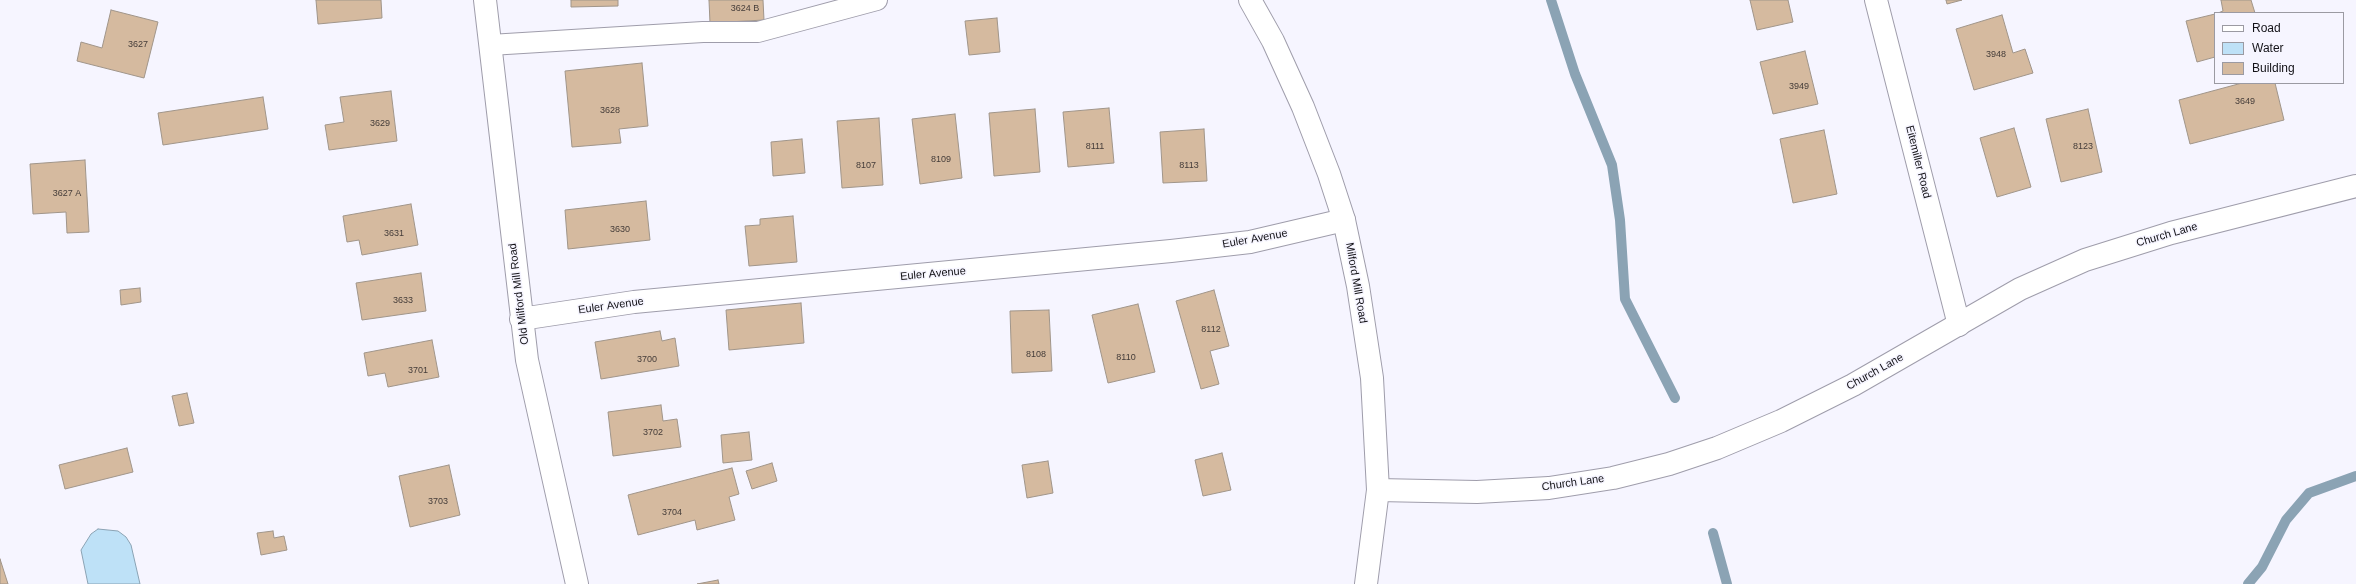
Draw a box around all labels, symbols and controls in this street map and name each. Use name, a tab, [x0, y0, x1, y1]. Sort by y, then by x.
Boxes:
house number: 3624 B	[731, 4, 759, 14]
legend	[2214, 12, 2344, 84]
text: Road	[2252, 21, 2281, 35]
house number: 3627	[128, 40, 148, 50]
text: Water	[2252, 41, 2284, 55]
house number: 3948	[1986, 50, 2006, 60]
text: Building	[2252, 61, 2295, 75]
house number: 3949	[1789, 82, 1809, 92]
house number: 3649	[2235, 97, 2255, 107]
house number: 3628	[600, 106, 620, 116]
house number: 3629	[370, 119, 390, 129]
street label: Eitemiller Road	[1903, 124, 1933, 200]
house number: 8111	[1086, 142, 1104, 152]
house number: 8123	[2073, 142, 2093, 152]
house number: 8109	[931, 155, 951, 165]
house number: 8107	[856, 161, 876, 171]
house number: 8113	[1179, 161, 1199, 171]
house number: 3627 A	[53, 189, 81, 199]
street label: Church Lane	[2135, 220, 2199, 250]
house number: 3630	[610, 225, 630, 235]
street label: Euler Avenue	[1221, 227, 1289, 251]
house number: 3631	[384, 229, 404, 239]
street label: Milford Mill Road	[1342, 242, 1370, 324]
street label: Old Milford Mill Road	[506, 243, 532, 345]
street label: Euler Avenue	[900, 265, 966, 283]
street label: Euler Avenue	[577, 295, 645, 317]
house number: 3633	[393, 296, 413, 306]
house number: 8112	[1201, 325, 1221, 335]
house number: 8108	[1026, 350, 1046, 360]
street label: Church Lane	[1844, 351, 1906, 393]
house number: 8110	[1116, 353, 1136, 363]
house number: 3700	[637, 355, 657, 365]
house number: 3701	[408, 366, 428, 376]
house number: 3702	[643, 428, 663, 438]
street label: Church Lane	[1541, 472, 1605, 494]
house number: 3703	[428, 497, 448, 507]
house number: 3704	[662, 508, 682, 518]

